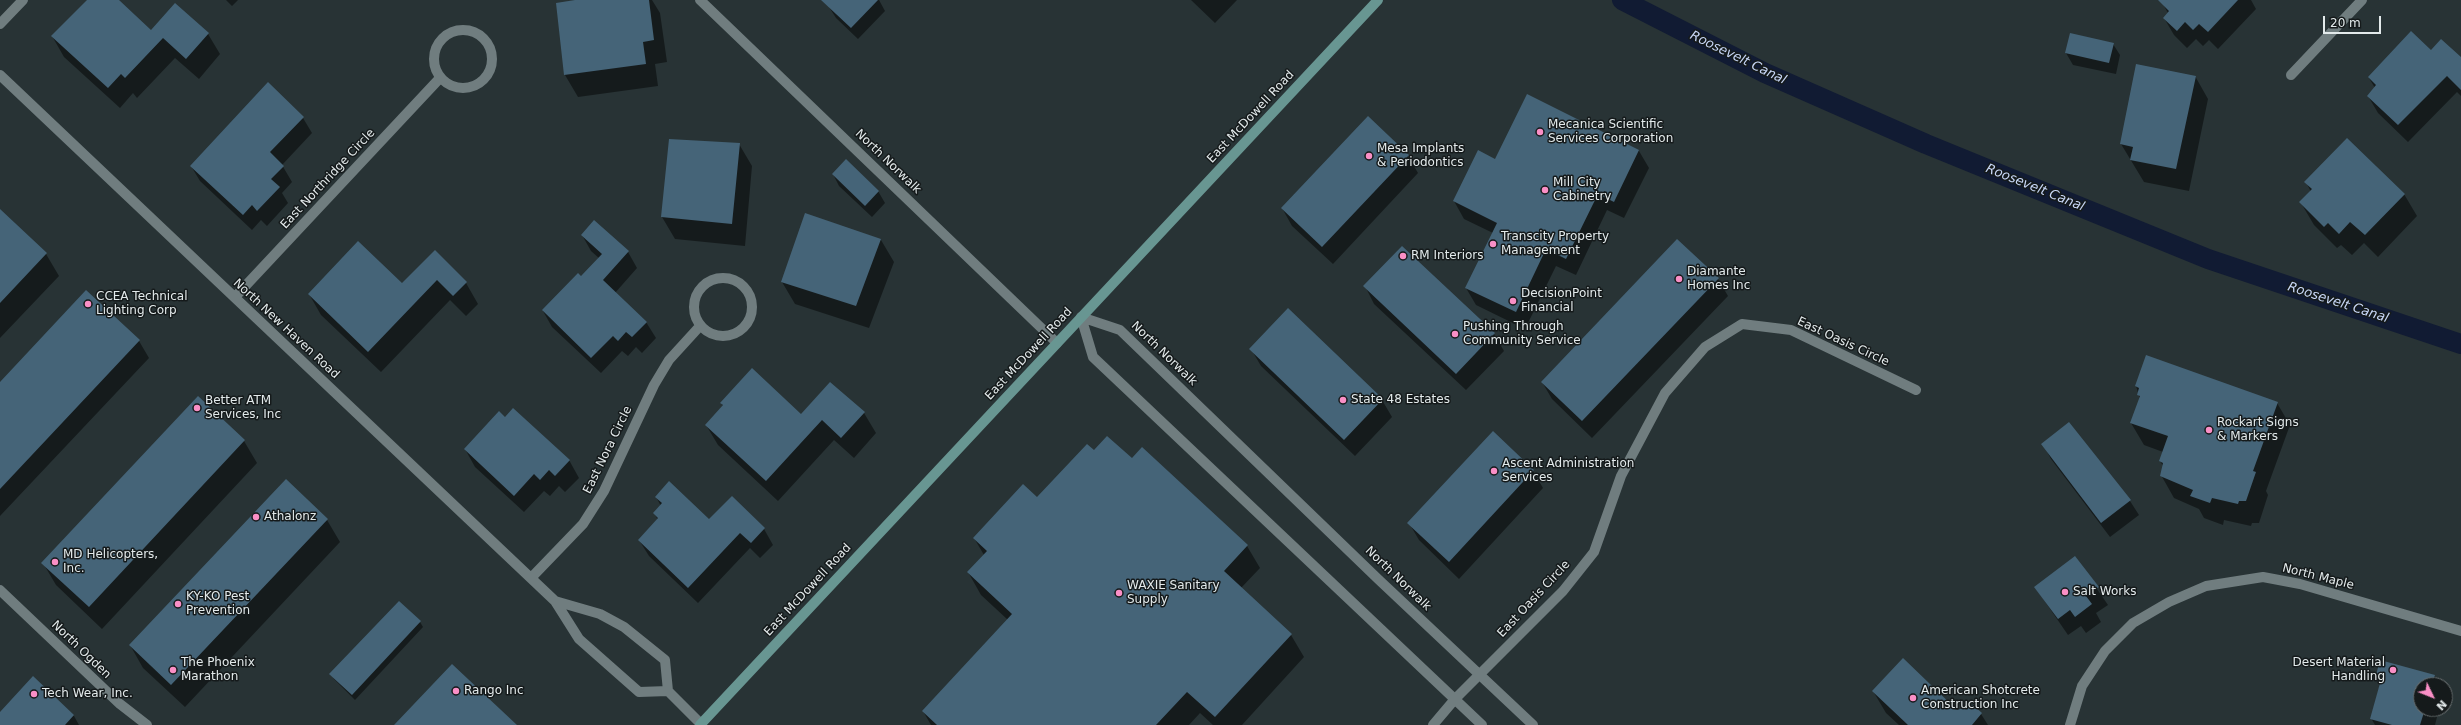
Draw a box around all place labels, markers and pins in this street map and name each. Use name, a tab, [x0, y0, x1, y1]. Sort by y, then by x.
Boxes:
place label: Mecanica Scientific Services Corporation	[1548, 118, 1673, 146]
marker: Mecanica Scientific Services Corporation	[1535, 127, 1545, 137]
place label: Mesa Implants & Periodontics	[1377, 142, 1464, 170]
marker: Mesa Implants & Periodontics	[1364, 151, 1374, 161]
place label: Mill City Cabinetry	[1553, 176, 1611, 204]
marker: Mill City Cabinetry	[1540, 185, 1550, 195]
place label: Transcity Property Management	[1501, 230, 1609, 258]
marker: Transcity Property Management	[1488, 239, 1498, 249]
place label: RM Interiors	[1411, 249, 1484, 263]
marker: RM Interiors	[1398, 251, 1408, 261]
place label: Diamante Homes Inc	[1687, 265, 1750, 293]
marker: Diamante Homes Inc	[1674, 274, 1684, 284]
place label: DecisionPoint Financial	[1521, 287, 1602, 315]
place label: CCEA Technical Lighting Corp	[96, 290, 187, 318]
marker: DecisionPoint Financial	[1508, 296, 1518, 306]
marker: CCEA Technical Lighting Corp	[83, 299, 93, 309]
place label: Pushing Through Community Service	[1463, 320, 1581, 348]
marker: Pushing Through Community Service	[1450, 329, 1460, 339]
place label: State 48 Estates	[1351, 393, 1450, 407]
place label: Better ATM Services, Inc	[205, 394, 281, 422]
marker: State 48 Estates	[1338, 395, 1348, 405]
marker: Better ATM Services, Inc	[192, 403, 202, 413]
place label: Rockart Signs & Markers	[2217, 416, 2299, 444]
marker: Rockart Signs & Markers	[2204, 425, 2214, 435]
place label: Ascent Administration Services	[1502, 457, 1634, 485]
marker: Ascent Administration Services	[1489, 466, 1499, 476]
place label: Athalonz	[264, 510, 316, 524]
marker: Athalonz	[251, 512, 261, 522]
place label: MD Helicopters, Inc.	[63, 548, 158, 576]
marker: MD Helicopters, Inc.	[50, 557, 60, 567]
place label: WAXIE Sanitary Supply	[1127, 579, 1220, 607]
place label: Salt Works	[2073, 585, 2136, 599]
marker: Salt Works	[2060, 587, 2070, 597]
marker: WAXIE Sanitary Supply	[1114, 588, 1124, 598]
place label: KY-KO Pest Prevention	[186, 590, 250, 618]
marker: KY-KO Pest Prevention	[173, 599, 183, 609]
place label: The Phoenix Marathon	[181, 656, 255, 684]
place label: Desert Material Handling	[2293, 656, 2385, 684]
marker: The Phoenix Marathon	[168, 665, 178, 675]
marker: Desert Material Handling	[2388, 665, 2398, 675]
place label: Rango Inc	[464, 684, 524, 698]
place label: American Shotcrete Construction Inc	[1921, 684, 2040, 712]
marker: Rango Inc	[451, 686, 461, 696]
place label: Tech Wear, Inc.	[42, 687, 133, 701]
marker: Tech Wear, Inc.	[29, 689, 39, 699]
marker: American Shotcrete Construction Inc	[1908, 693, 1918, 703]

